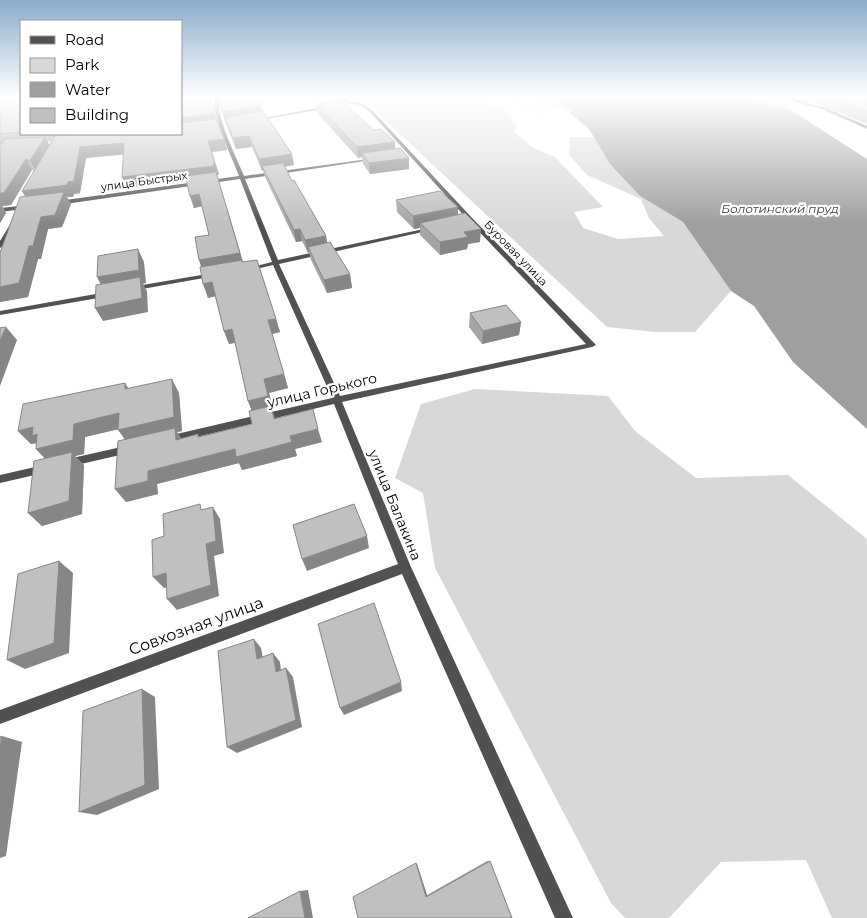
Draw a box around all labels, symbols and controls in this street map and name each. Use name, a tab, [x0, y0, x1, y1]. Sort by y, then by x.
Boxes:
legend	[20, 20, 182, 135]
text: Road	[65, 30, 104, 49]
text: Park	[65, 55, 99, 74]
text: Water	[65, 80, 111, 99]
text: Building	[65, 105, 129, 124]
street label: улица Быстрых	[99, 168, 188, 194]
water label: Болотинский пруд	[721, 201, 839, 216]
street label: Буровая улица	[481, 217, 551, 289]
street label: улица Горького	[264, 369, 379, 412]
street label: улица Балакина	[364, 446, 425, 563]
street label: Совхозная улица	[126, 593, 266, 659]

